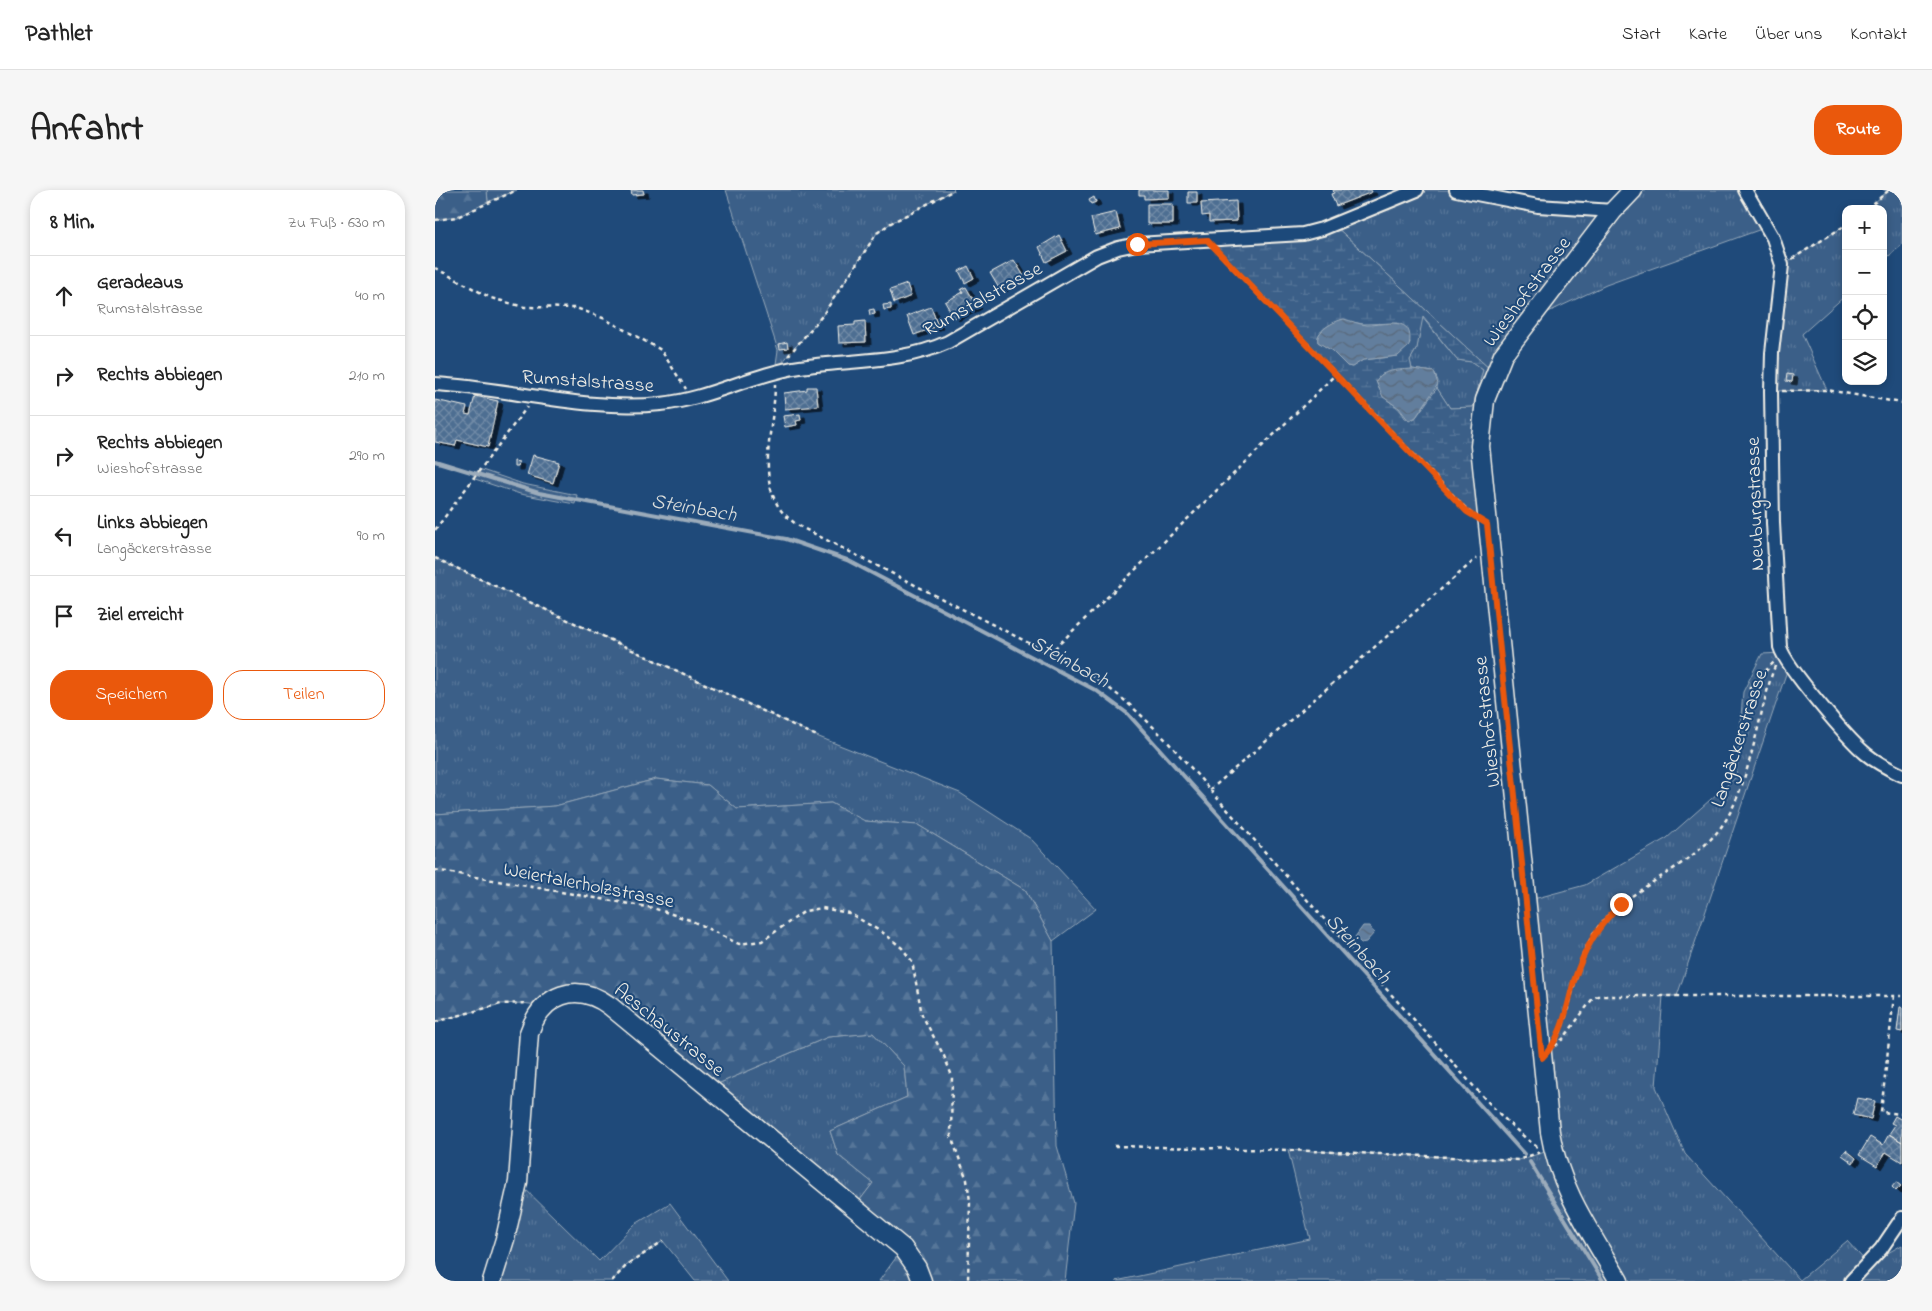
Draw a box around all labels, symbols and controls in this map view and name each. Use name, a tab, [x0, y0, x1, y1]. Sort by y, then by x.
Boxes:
text: Pathlet	[25, 17, 93, 52]
text: Start	[1622, 22, 1661, 48]
text: Karte	[1689, 22, 1727, 48]
text: Über uns	[1755, 22, 1822, 48]
text: Kontakt	[1850, 22, 1907, 48]
text: Anfahrt	[30, 105, 143, 156]
button: Route	[1814, 105, 1902, 155]
map controls	[1842, 205, 1887, 385]
button: +	[1842, 205, 1887, 250]
text: 8 Min.	[50, 208, 94, 238]
text: Zu Fuß · 630 m	[288, 211, 385, 235]
street label: Wieshofstrasse	[1477, 231, 1579, 354]
route start	[1126, 233, 1149, 256]
button: −	[1842, 250, 1887, 295]
street label: Rumstalstrasse	[918, 255, 1048, 345]
text: Geradeaus	[97, 270, 184, 297]
icon: ahead	[50, 282, 78, 310]
text: 40 m	[355, 284, 385, 308]
button: locate	[1842, 295, 1887, 340]
text: Rumstalstrasse	[97, 297, 203, 321]
button: layers	[1842, 340, 1887, 385]
icon: right	[50, 362, 78, 390]
text: Rechts abbiegen	[97, 362, 222, 389]
street label: Rumstalstrasse	[521, 363, 655, 402]
text: 210 m	[349, 364, 385, 388]
text: Rechts abbiegen	[97, 430, 222, 457]
street label: Neuburgstrasse	[1740, 436, 1774, 571]
icon: right	[50, 442, 78, 470]
text: 290 m	[349, 444, 385, 468]
text: Wieshofstrasse	[97, 457, 202, 481]
water label: Steinbach	[649, 487, 740, 531]
text: Links abbiegen	[97, 510, 208, 537]
icon: left	[50, 522, 78, 550]
text: 90 m	[357, 524, 385, 548]
text: Langäckerstrasse	[97, 537, 212, 561]
icon: arrive	[50, 602, 78, 630]
text: Ziel erreicht	[97, 602, 184, 629]
water label: Steinbach	[1024, 629, 1115, 697]
street label: Wieshofstrasse	[1467, 655, 1510, 789]
street label: Langäckerstrasse	[1704, 666, 1777, 812]
button: Speichern	[50, 670, 213, 720]
button: Teilen	[223, 670, 385, 720]
street label: Weiertalerholzstrasse	[501, 856, 676, 917]
route end	[1610, 893, 1633, 916]
water label: Steinbach	[1318, 907, 1398, 992]
street label: Aeschaustrasse	[607, 977, 730, 1085]

